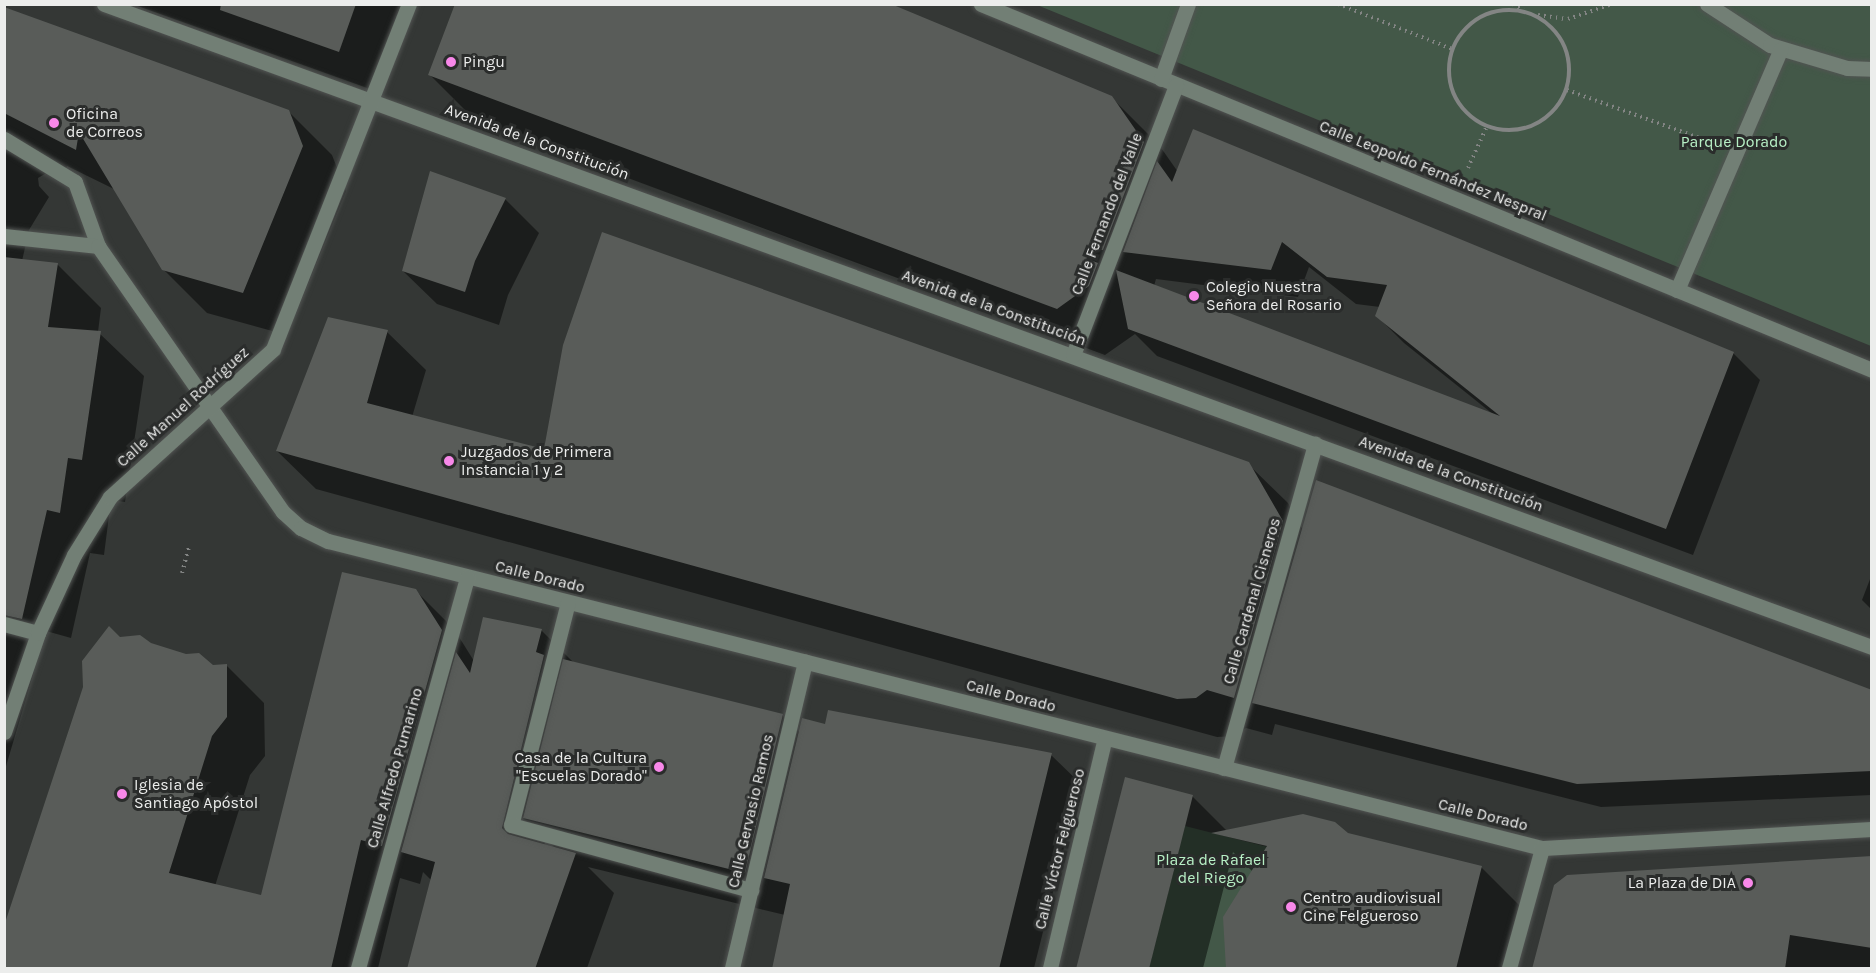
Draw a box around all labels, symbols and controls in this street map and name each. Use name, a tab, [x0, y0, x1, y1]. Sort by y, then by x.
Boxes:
place label: Pingu	[463, 52, 505, 72]
marker: Pingu	[444, 55, 458, 69]
street label: Avenida de la Constitución	[442, 100, 632, 184]
place label: Oficina de Correos	[66, 104, 143, 142]
marker: Oficina de Correos	[47, 116, 61, 130]
street label: Calle Leopoldo Fernández Nespral	[1316, 116, 1550, 226]
street label: Calle Fernando del Valle	[1067, 130, 1147, 298]
park label: Parque Dorado	[1681, 132, 1787, 152]
street label: Avenida de la Constitución	[899, 266, 1089, 350]
place label: Colegio Nuestra Señora del Rosario	[1206, 277, 1342, 315]
marker: Colegio Nuestra Señora del Rosario	[1187, 289, 1201, 303]
street label: Calle Manuel Rodríguez	[113, 343, 253, 471]
street label: Avenida de la Constitución	[1356, 432, 1546, 516]
place label: Juzgados de Primera Instancia 1 y 2	[461, 442, 612, 480]
marker: Juzgados de Primera Instancia 1 y 2	[442, 454, 456, 468]
street label: Calle Cardenal Cisneros	[1219, 516, 1285, 686]
street label: Calle Dorado	[493, 557, 587, 597]
street label: Calle Dorado	[964, 676, 1058, 716]
street label: Calle Alfredo Pumarino	[363, 686, 427, 850]
street label: Calle Gervasio Ramos	[724, 732, 778, 890]
place label: Casa de la Cultura "Escuelas Dorado"	[515, 748, 647, 786]
marker: Casa de la Cultura "Escuelas Dorado"	[652, 760, 666, 774]
street label: Calle Víctor Felgueroso	[1031, 767, 1089, 931]
place label: Iglesia de Santiago Apóstol	[134, 775, 258, 813]
marker: Iglesia de Santiago Apóstol	[115, 787, 129, 801]
street label: Calle Dorado	[1436, 795, 1530, 835]
park label: Plaza de Rafael del Riego	[1156, 850, 1266, 888]
place label: La Plaza de DIA	[1628, 873, 1736, 893]
marker: La Plaza de DIA	[1741, 876, 1755, 890]
place label: Centro audiovisual Cine Felgueroso	[1303, 888, 1441, 926]
marker: Centro audiovisual Cine Felgueroso	[1284, 900, 1298, 914]

